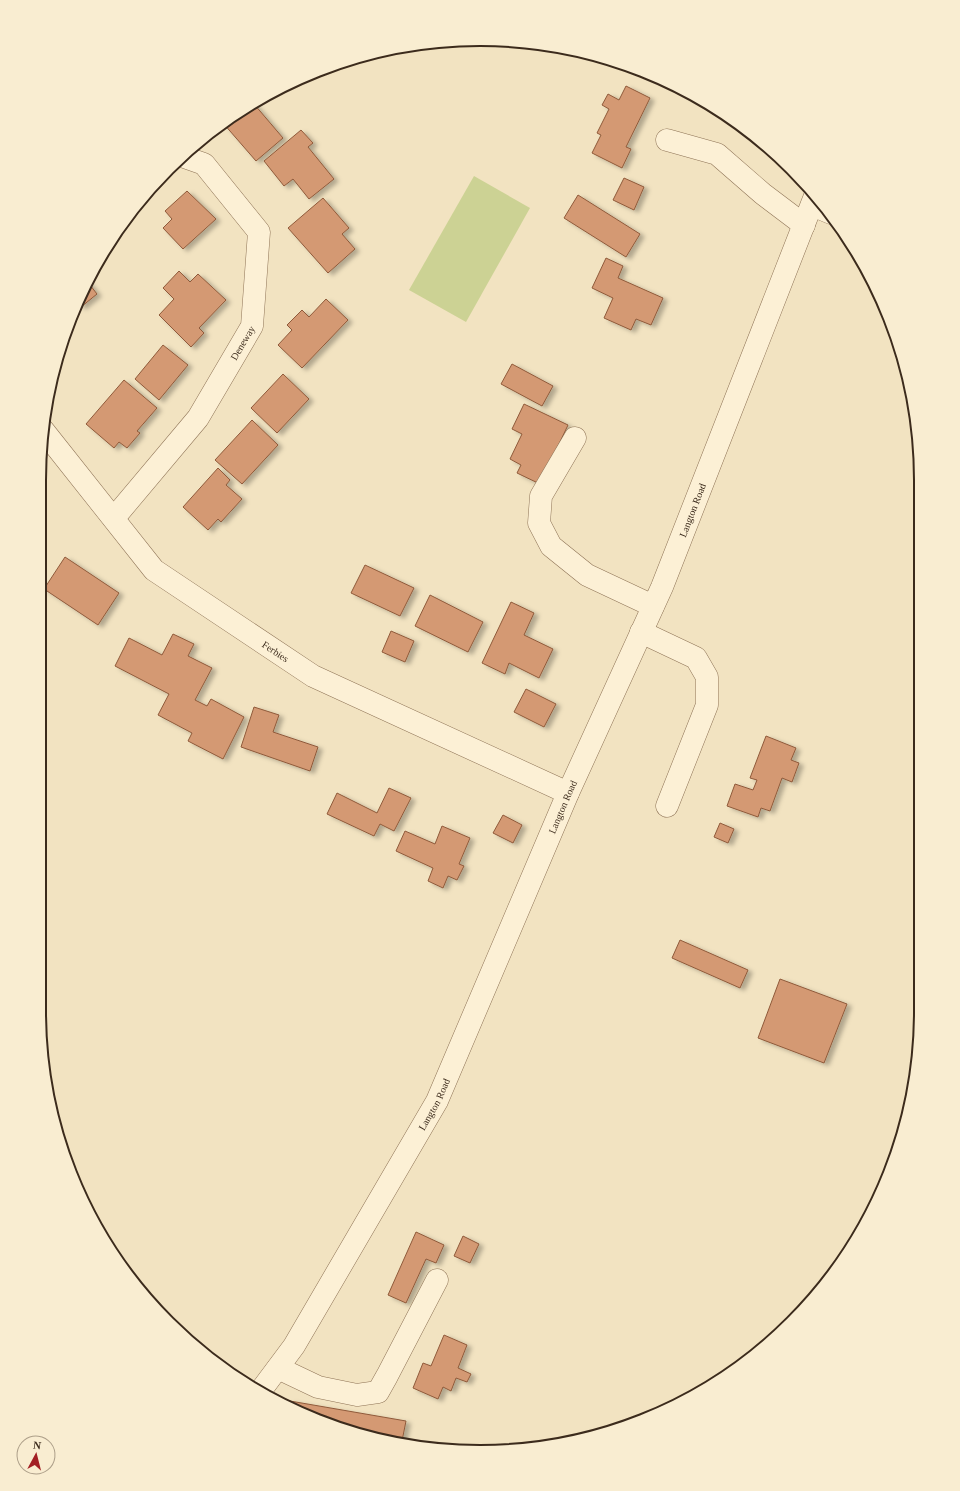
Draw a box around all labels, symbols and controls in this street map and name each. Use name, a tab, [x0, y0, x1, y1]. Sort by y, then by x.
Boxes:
street label: Deneway	[228, 324, 257, 362]
street label: Langton Road	[677, 482, 708, 539]
street label: Ferbies	[260, 639, 291, 664]
street label: Langton Road	[546, 779, 579, 835]
street label: Langton Road	[416, 1077, 452, 1132]
north arrow	[16, 1435, 56, 1475]
text: N	[33, 1439, 42, 1452]

